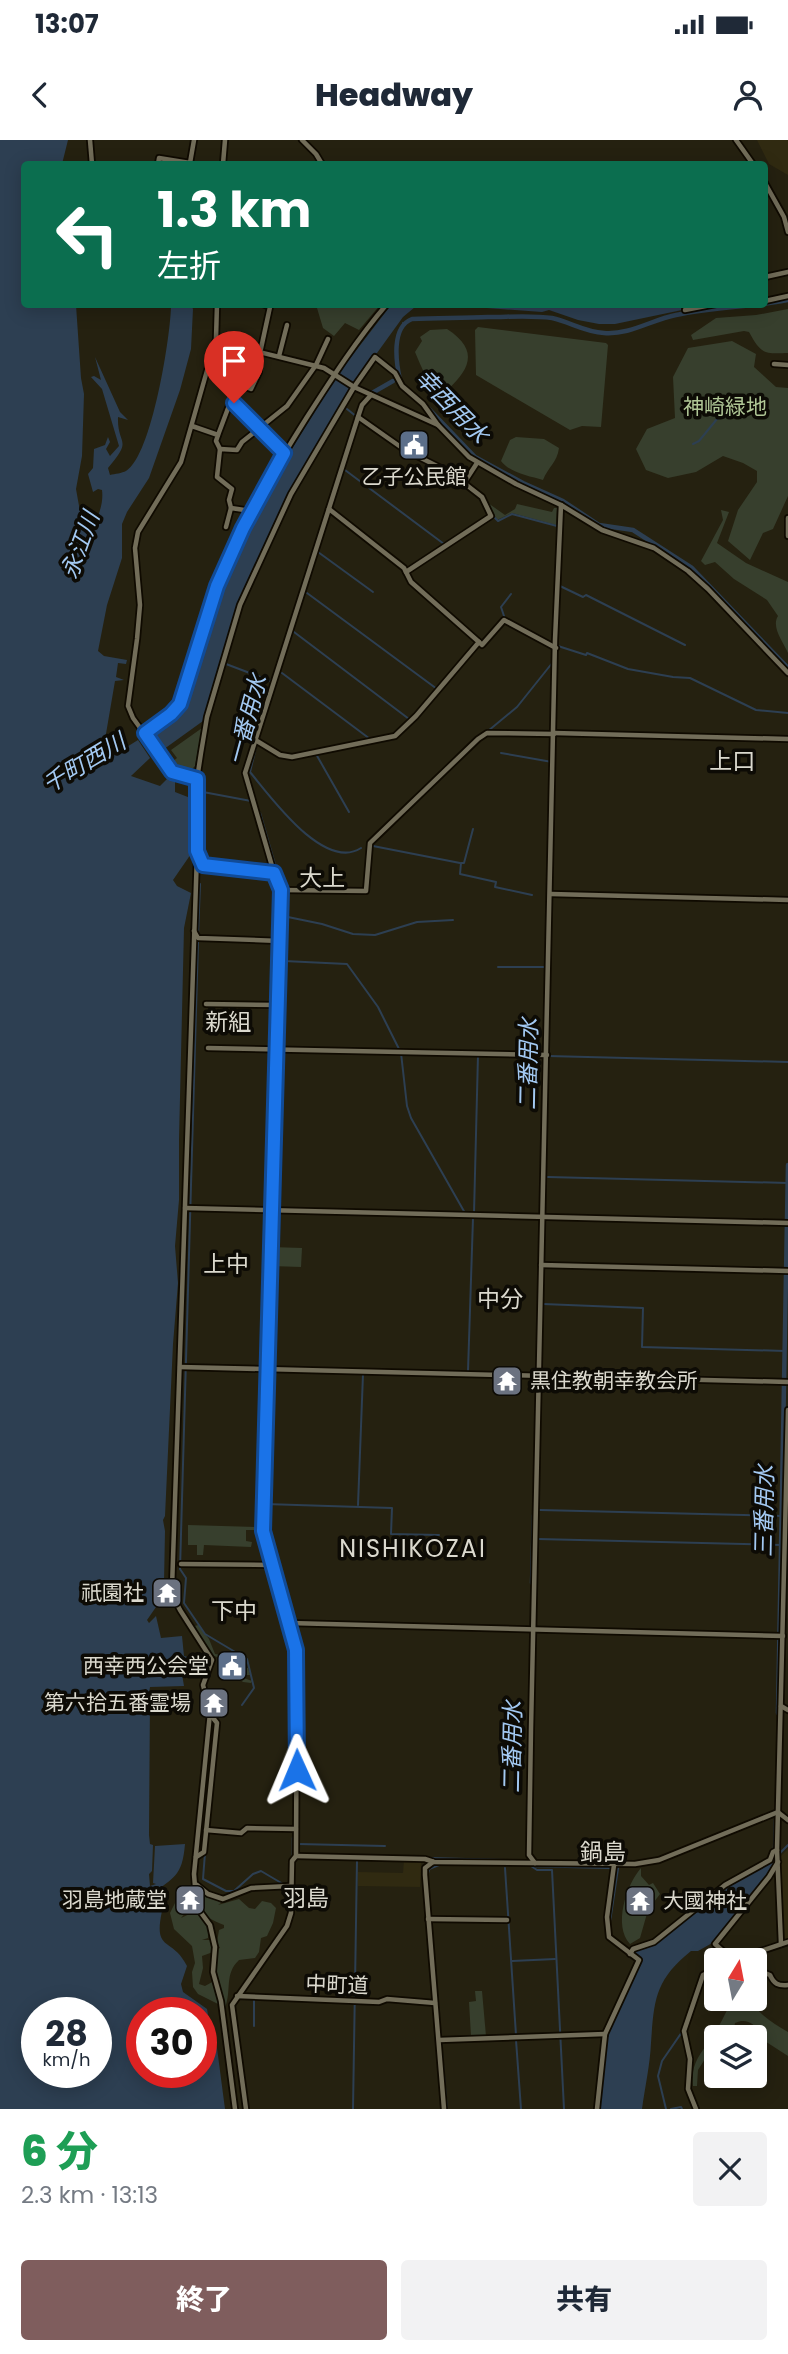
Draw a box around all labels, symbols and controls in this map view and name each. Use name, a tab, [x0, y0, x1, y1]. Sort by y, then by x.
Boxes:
text: 13:07	[35, 6, 99, 42]
text: Headway	[315, 72, 473, 117]
icon: back	[21, 76, 59, 114]
icon: person	[729, 76, 767, 114]
text: 1.3 km	[157, 176, 311, 244]
icon: left	[42, 189, 133, 280]
text: 左折	[157, 243, 221, 288]
pin	[204, 331, 264, 403]
icon: arrive	[215, 342, 253, 380]
water label: 幸西用水	[409, 362, 498, 452]
park label: 神崎緑地	[683, 392, 767, 421]
public building icon: 乙子公民館	[397, 428, 431, 462]
place label: 乙子公民館	[362, 462, 467, 491]
water label: 永江川	[53, 504, 108, 583]
water label: 一番用水	[220, 669, 275, 769]
water label: 千町西川	[36, 724, 134, 800]
district label: 上口	[709, 745, 755, 777]
district label: 大上	[299, 862, 345, 894]
district label: 新組	[205, 1006, 251, 1038]
water label: 二番用水	[511, 1015, 545, 1110]
district label: 上中	[203, 1248, 249, 1280]
district label: 中分	[477, 1283, 523, 1315]
temple icon: 黒住教朝幸教会所	[490, 1364, 524, 1398]
place label: 黒住教朝幸教会所	[530, 1366, 698, 1395]
water label: 三番用水	[747, 1462, 781, 1557]
district label: NISHIKOZAI	[339, 1532, 487, 1565]
temple icon: 祇園社	[150, 1576, 184, 1610]
place label: 祇園社	[81, 1578, 144, 1607]
district label: 下中	[211, 1595, 257, 1627]
public building icon: 西幸西公会堂	[215, 1649, 249, 1683]
place label: 西幸西公会堂	[83, 1651, 209, 1680]
temple icon: 第六拾五番霊場	[197, 1686, 231, 1720]
place label: 第六拾五番霊場	[44, 1688, 191, 1717]
water label: 二番用水	[495, 1698, 529, 1793]
position arrow	[260, 1733, 334, 1807]
district label: 鍋島	[580, 1836, 626, 1868]
district label: 羽島	[283, 1882, 329, 1914]
temple icon: 羽島地蔵堂	[173, 1883, 207, 1917]
temple icon: 大國神社	[623, 1884, 657, 1918]
place label: 羽島地蔵堂	[62, 1885, 167, 1914]
place label: 大國神社	[663, 1886, 747, 1915]
north arrow	[704, 1948, 766, 2011]
map controls	[704, 1948, 767, 2088]
street label: 中町道	[305, 1969, 369, 2000]
speed limit sign: 30	[126, 1997, 217, 2088]
text: 28	[45, 2009, 88, 2058]
button: layers	[704, 2025, 767, 2088]
text: km/h	[43, 2047, 90, 2072]
text: 6 分	[21, 2122, 98, 2181]
button: close	[693, 2132, 767, 2206]
text: 2.3 km · 13:13	[21, 2179, 158, 2211]
button: 終了	[21, 2260, 387, 2340]
button: 共有	[401, 2260, 767, 2340]

